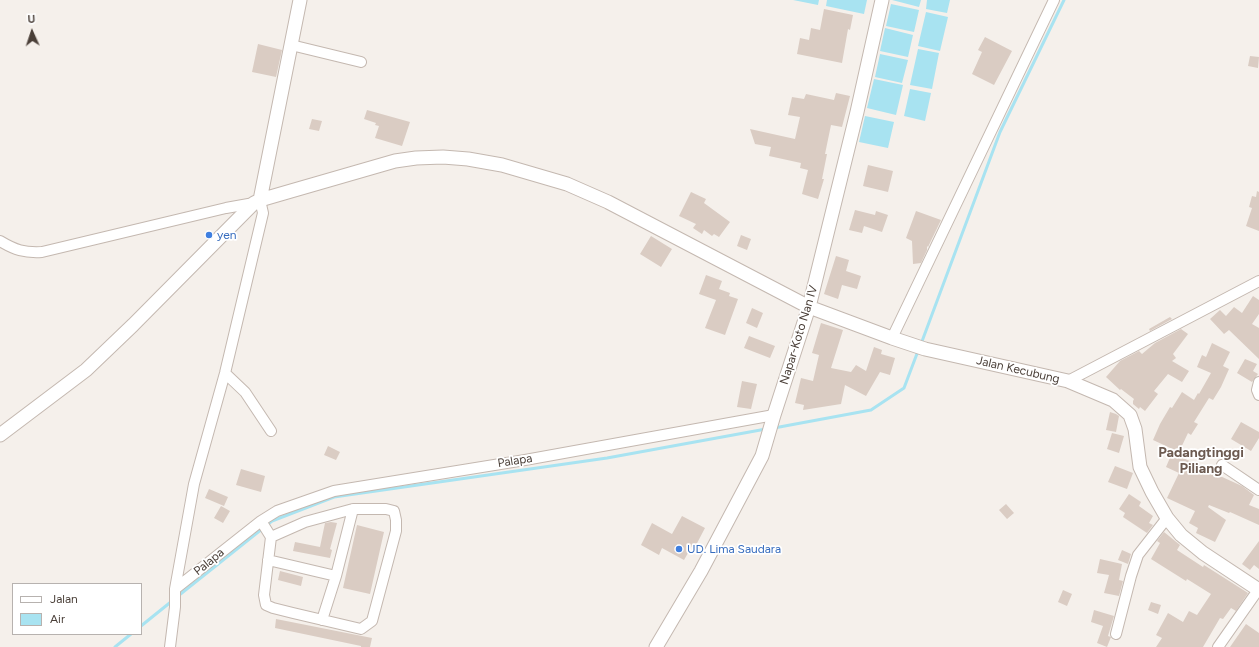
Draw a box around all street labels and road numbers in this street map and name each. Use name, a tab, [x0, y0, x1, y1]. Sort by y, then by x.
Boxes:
street label: Napar-Koto Nan IV	[777, 284, 821, 386]
street label: Jalan Kecubung	[975, 353, 1061, 387]
street label: Palapa	[497, 451, 533, 471]
street label: Palapa	[191, 545, 227, 579]

